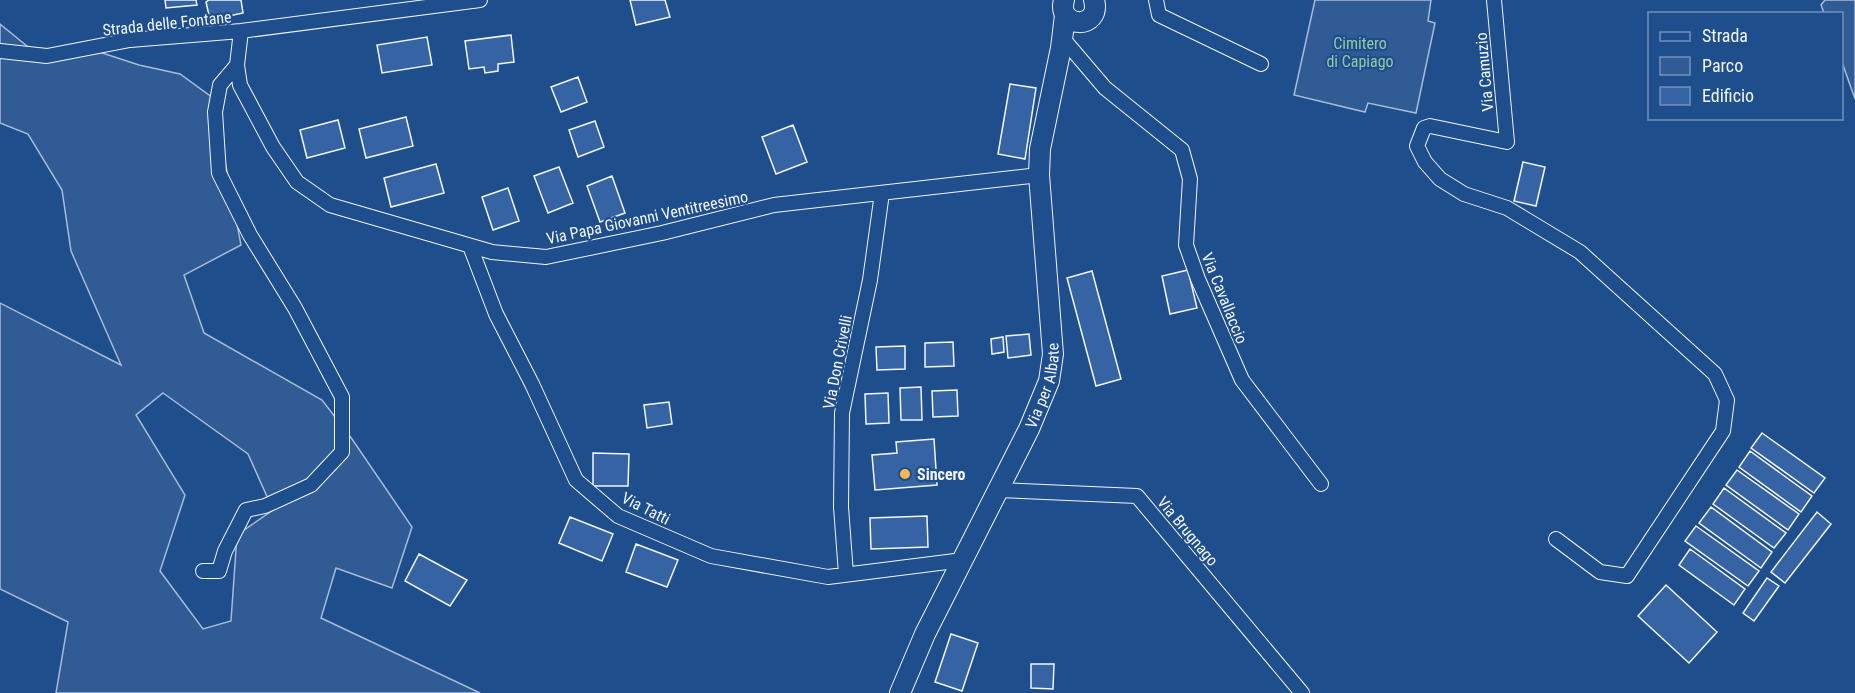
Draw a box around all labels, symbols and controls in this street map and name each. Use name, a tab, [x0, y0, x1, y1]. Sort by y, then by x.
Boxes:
street label: Strada delle Fontane	[102, 7, 232, 40]
legend	[1648, 12, 1843, 120]
text: Strada	[1702, 25, 1748, 46]
street label: Via Camuzio	[1472, 32, 1497, 112]
park label: Cimitero di Capiago	[1326, 34, 1394, 71]
text: Parco	[1702, 55, 1743, 76]
text: Edificio	[1702, 85, 1754, 106]
street label: Via Papa Giovanni Ventitreesimo	[545, 187, 750, 248]
street label: Via Cavallaccio	[1198, 250, 1251, 346]
street label: Via Don Crivelli	[819, 313, 856, 411]
street label: Via per Albate	[1021, 342, 1063, 431]
place label: Sincero	[917, 465, 966, 484]
marker: Sincero	[898, 467, 912, 481]
street label: Via Tatti	[618, 488, 673, 529]
street label: Via Brugnago	[1153, 493, 1222, 570]

